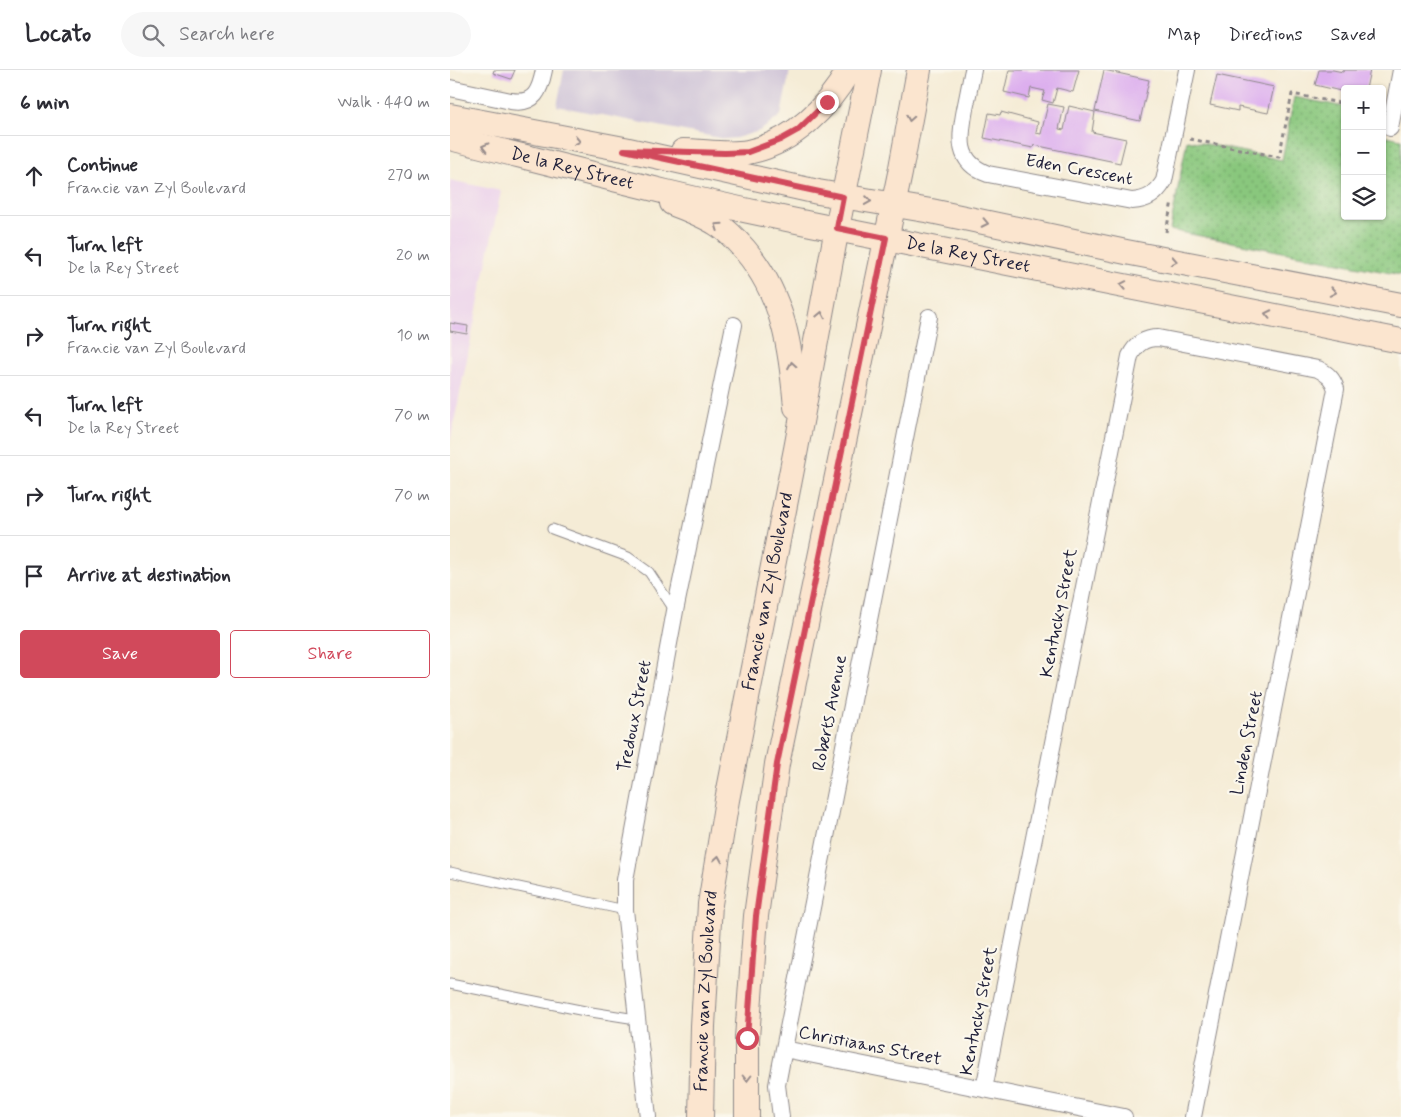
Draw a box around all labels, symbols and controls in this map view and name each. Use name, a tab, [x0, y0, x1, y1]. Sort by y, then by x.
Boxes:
search box	[121, 12, 471, 57]
text: Locato	[25, 19, 91, 50]
icon: search	[139, 21, 167, 49]
text: Search here	[179, 22, 275, 47]
text: Map	[1168, 23, 1201, 47]
text: Directions	[1229, 23, 1303, 47]
text: Saved	[1331, 23, 1376, 47]
map controls	[1341, 85, 1386, 220]
button: +	[1341, 85, 1386, 130]
text: 6 min	[20, 89, 70, 117]
route end	[816, 91, 839, 114]
text: Walk · 440 m	[337, 92, 430, 113]
one-way arrow	[906, 114, 916, 122]
button: −	[1341, 130, 1386, 175]
one-way arrow	[572, 135, 581, 145]
one-way arrow	[480, 142, 489, 153]
street label: De la Rey Street	[508, 142, 636, 196]
street label: Eden Crescent	[1024, 149, 1135, 191]
text: Continue	[67, 153, 138, 178]
icon: ahead	[20, 162, 48, 190]
text: 270 m	[387, 165, 430, 186]
button: layers	[1341, 175, 1386, 220]
text: Francie van Zyl Boulevard	[67, 178, 246, 199]
one-way arrow	[864, 195, 873, 205]
one-way arrow	[981, 217, 989, 227]
one-way arrow	[715, 223, 724, 232]
street label: De la Rey Street	[904, 231, 1032, 279]
text: Turn left	[67, 233, 143, 258]
icon: left	[20, 242, 48, 270]
text: 20 m	[396, 245, 430, 266]
one-way arrow	[1169, 255, 1178, 265]
text: De la Rey Street	[67, 258, 179, 279]
one-way arrow	[1118, 280, 1127, 290]
one-way arrow	[1329, 286, 1338, 296]
one-way arrow	[1263, 309, 1272, 320]
one-way arrow	[816, 310, 826, 319]
text: Turn right	[67, 313, 151, 338]
icon: right	[20, 322, 48, 350]
text: 10 m	[397, 325, 430, 346]
text: Francie van Zyl Boulevard	[67, 338, 246, 359]
one-way arrow	[788, 361, 798, 370]
text: Turn left	[67, 393, 143, 418]
icon: left	[20, 402, 48, 430]
text: 70 m	[394, 405, 430, 426]
text: De la Rey Street	[67, 418, 179, 439]
icon: right	[20, 482, 48, 510]
text: Turn right	[67, 483, 151, 508]
text: 70 m	[394, 485, 430, 506]
street label: Francie van Zyl Boulevard	[737, 490, 799, 693]
street label: Kentucky Street	[1035, 546, 1083, 680]
icon: arrive	[20, 562, 48, 590]
text: Arrive at destination	[67, 563, 231, 588]
button: Save	[20, 630, 220, 678]
button: Share	[230, 630, 430, 678]
street label: Roberts Avenue	[807, 653, 853, 773]
street label: Tredoux Street	[612, 658, 658, 774]
street label: Linden Street	[1225, 689, 1269, 797]
one-way arrow	[712, 855, 722, 863]
street label: Francie van Zyl Boulevard	[690, 889, 724, 1092]
street label: Kentucky Street	[955, 944, 1003, 1078]
street label: Christiaans Street	[796, 1020, 944, 1072]
route start	[736, 1027, 759, 1050]
one-way arrow	[742, 1074, 752, 1082]

